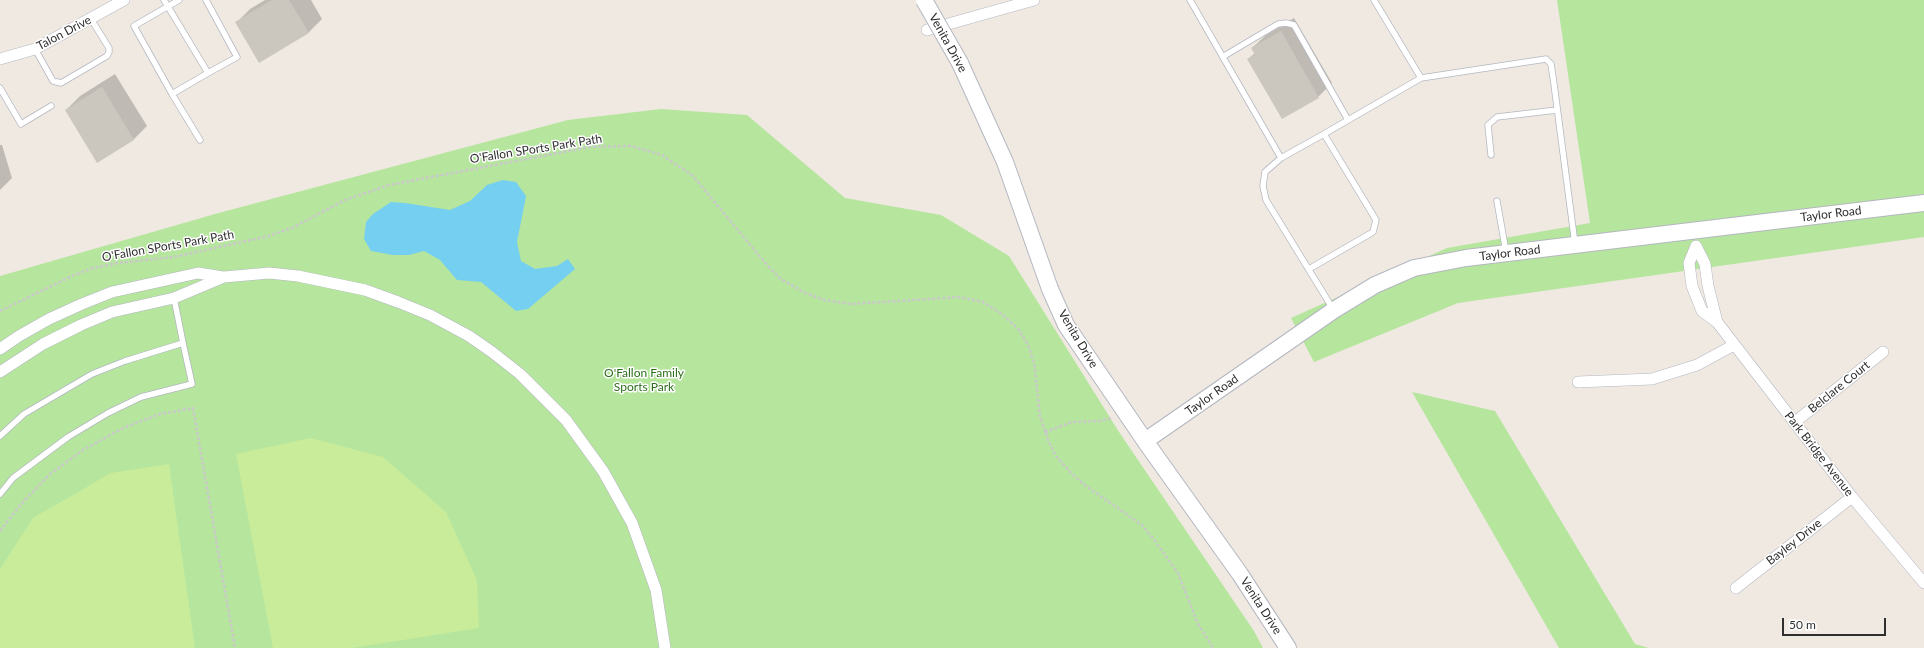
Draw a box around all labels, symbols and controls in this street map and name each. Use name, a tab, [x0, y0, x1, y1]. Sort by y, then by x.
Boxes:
street label: Venita Drive	[926, 11, 970, 75]
street label: Talon Drive	[34, 13, 94, 53]
street label: O'Fallon SPorts Park Path	[469, 131, 603, 167]
street label: Taylor Road	[1800, 203, 1862, 225]
street label: O'Fallon SPorts Park Path	[101, 227, 235, 265]
street label: Taylor Road	[1479, 242, 1541, 264]
street label: Venita Drive	[1055, 307, 1101, 371]
street label: Belclare Court	[1805, 358, 1873, 416]
park label: O'Fallon Family Sports Park	[604, 366, 684, 394]
street label: Taylor Road	[1183, 371, 1241, 419]
street label: Park Bridge Avenue	[1782, 409, 1856, 499]
street label: Bayley Drive	[1763, 516, 1825, 568]
street label: Venita Drive	[1237, 575, 1285, 637]
scale bar	[1784, 610, 1888, 636]
text: 50 m	[1789, 617, 1816, 632]

